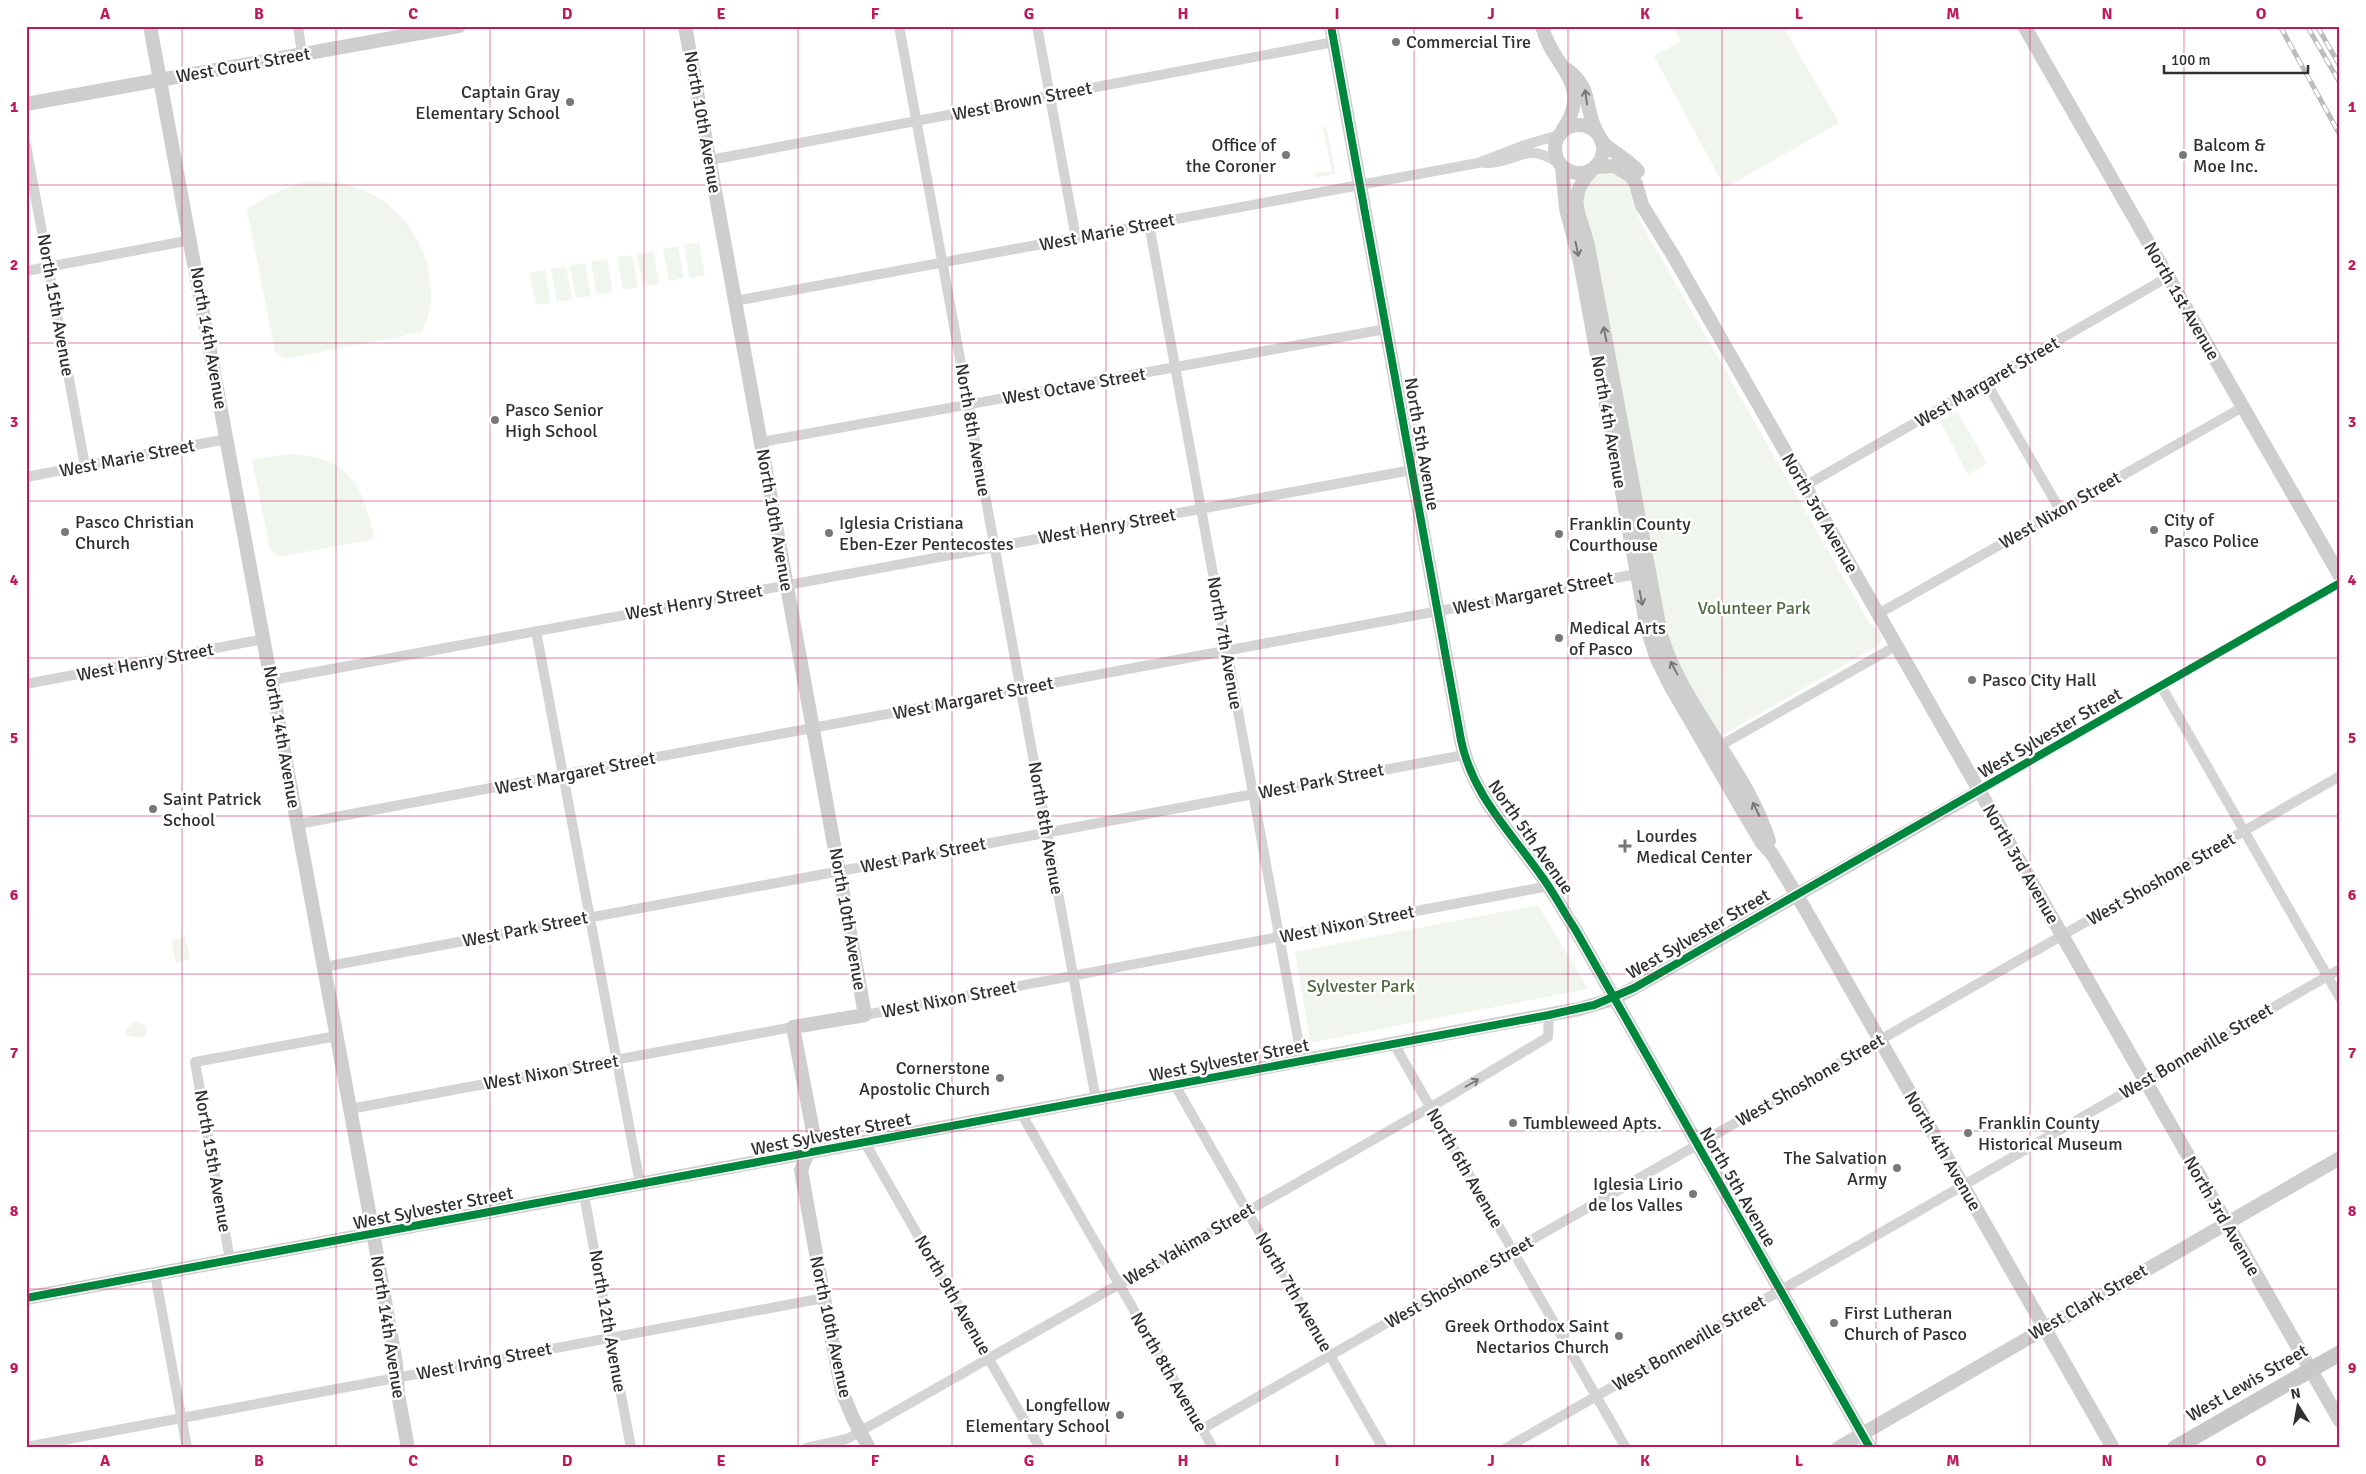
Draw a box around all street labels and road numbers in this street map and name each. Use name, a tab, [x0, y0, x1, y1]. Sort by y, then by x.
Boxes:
street label: West Court Street	[174, 42, 312, 88]
street label: North 10th Avenue	[680, 49, 726, 195]
street label: West Brown Street	[950, 77, 1094, 125]
street label: West Marie Street	[1038, 208, 1176, 256]
street label: North 15th Avenue	[33, 232, 79, 378]
street label: North 1st Avenue	[2139, 238, 2225, 364]
street label: North 14th Avenue	[186, 265, 232, 411]
street label: West Margaret Street	[1911, 332, 2063, 432]
street label: North 4th Avenue	[1586, 354, 1632, 490]
street label: North 8th Avenue	[950, 362, 996, 498]
street label: West Octave Street	[1001, 363, 1147, 409]
street label: North 5th Avenue	[1399, 376, 1445, 512]
street label: West Marie Street	[58, 434, 196, 482]
street label: North 10th Avenue	[752, 447, 798, 593]
street label: North 3rd Avenue	[1777, 449, 1863, 577]
street label: West Nixon Street	[1995, 466, 2125, 554]
street label: West Henry Street	[1037, 503, 1177, 549]
street label: West Margaret Street	[1451, 567, 1615, 619]
street label: North 7th Avenue	[1202, 575, 1248, 711]
street label: West Henry Street	[624, 579, 764, 625]
street label: West Henry Street	[75, 638, 215, 686]
street label: North 14th Avenue	[259, 664, 305, 810]
street label: West Margaret Street	[891, 672, 1055, 724]
street label: West Sylvester Street	[1974, 683, 2126, 783]
street label: West Margaret Street	[493, 747, 657, 799]
street label: West Park Street	[1256, 758, 1386, 804]
street label: North 8th Avenue	[1023, 760, 1069, 896]
street label: North 5th Avenue	[1483, 776, 1579, 898]
street label: North 3rd Avenue	[1978, 800, 2064, 928]
street label: West Shoshone Street	[2083, 828, 2239, 930]
street label: West Park Street	[858, 832, 988, 878]
street label: North 10th Avenue	[825, 846, 871, 992]
street label: West Sylvester Street	[1622, 884, 1774, 984]
street label: West Nixon Street	[1278, 900, 1416, 948]
street label: West Park Street	[460, 906, 590, 952]
street label: West Nixon Street	[880, 975, 1018, 1023]
street label: West Bonneville Street	[2115, 998, 2277, 1104]
street label: West Shoshone Street	[1732, 1029, 1888, 1131]
street label: West Sylvester Street	[1147, 1034, 1311, 1086]
street label: West Nixon Street	[482, 1049, 620, 1095]
street label: North 4th Avenue	[1900, 1087, 1986, 1215]
street label: North 15th Avenue	[190, 1088, 236, 1234]
street label: North 6th Avenue	[1422, 1104, 1508, 1232]
street label: West Sylvester Street	[749, 1108, 913, 1160]
street label: North 5th Avenue	[1695, 1123, 1781, 1251]
street label: North 3rd Avenue	[2179, 1152, 2265, 1280]
street label: West Sylvester Street	[351, 1182, 515, 1234]
street label: West Yakima Street	[1120, 1198, 1258, 1290]
street label: North 7th Avenue	[1251, 1228, 1337, 1356]
street label: North 9th Avenue	[910, 1231, 996, 1359]
street label: West Shoshone Street	[1381, 1231, 1537, 1333]
street label: North 12th Avenue	[585, 1248, 631, 1394]
street label: North 14th Avenue	[366, 1254, 410, 1400]
street label: North 10th Avenue	[805, 1254, 857, 1400]
street label: West Clark Street	[2025, 1259, 2151, 1345]
street label: West Bonneville Street	[1608, 1290, 1770, 1396]
street label: North 8th Avenue	[1126, 1308, 1212, 1436]
street label: West Irving Street	[415, 1337, 553, 1385]
street label: West Lewis Street	[2182, 1339, 2312, 1427]

